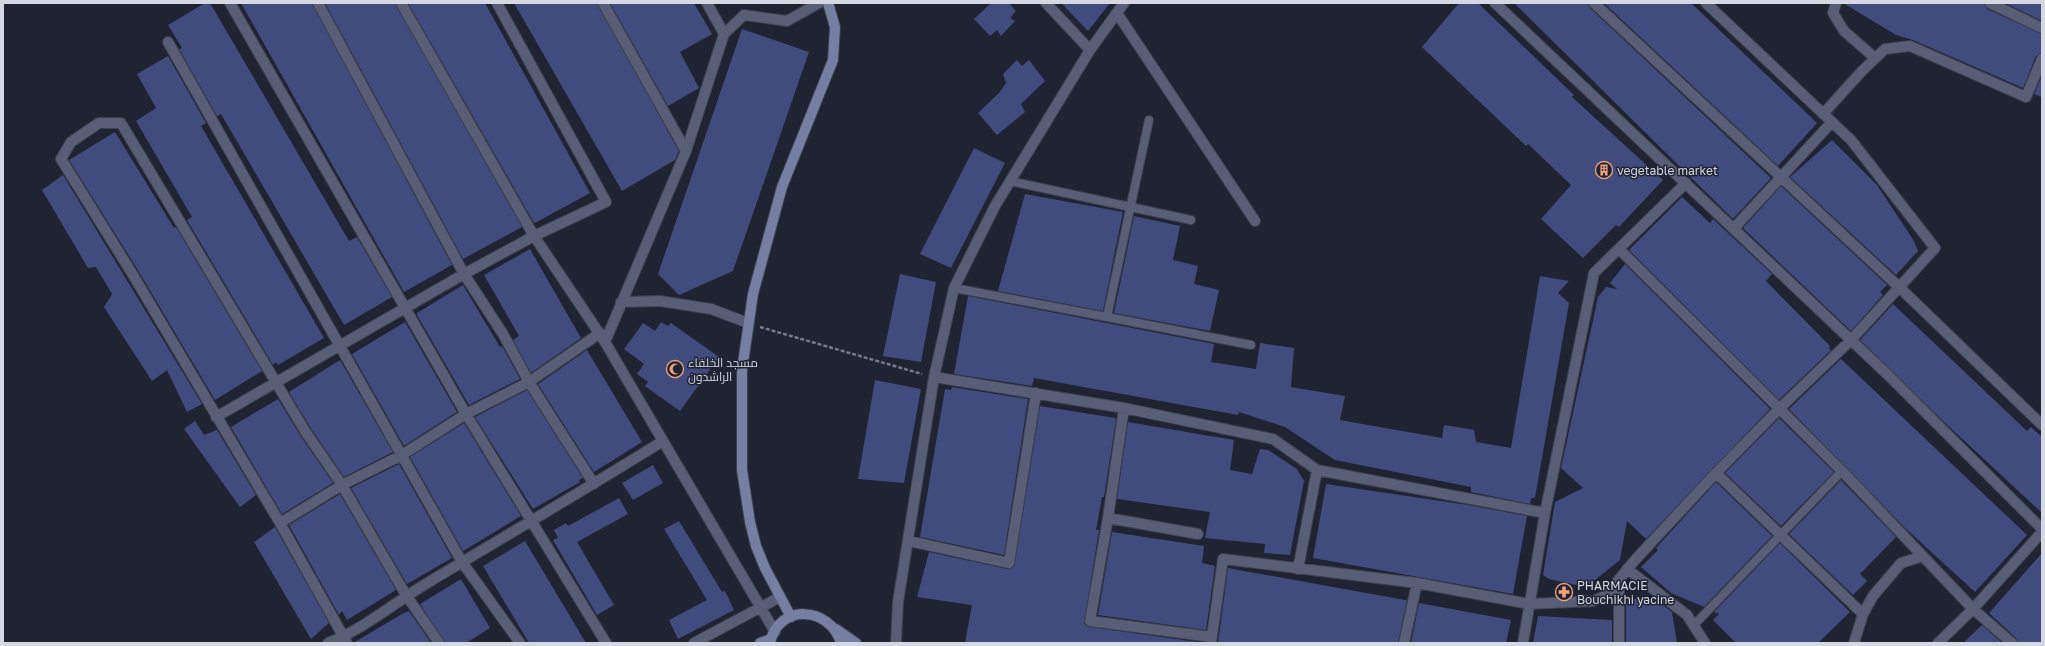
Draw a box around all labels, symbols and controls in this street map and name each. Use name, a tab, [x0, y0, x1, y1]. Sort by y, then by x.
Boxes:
building icon: vegetable market	[1594, 160, 1614, 180]
place label: vegetable market	[1617, 163, 1718, 178]
place label: مسجد الخلفاء الراشدون	[688, 355, 758, 384]
mosque icon: مسجد الخلفاء الراشدون	[665, 359, 685, 379]
place label: PHARMACIE Bouchikhi yacine	[1577, 578, 1674, 607]
pharmacy icon: PHARMACIE Bouchikhi yacine	[1554, 582, 1574, 602]

